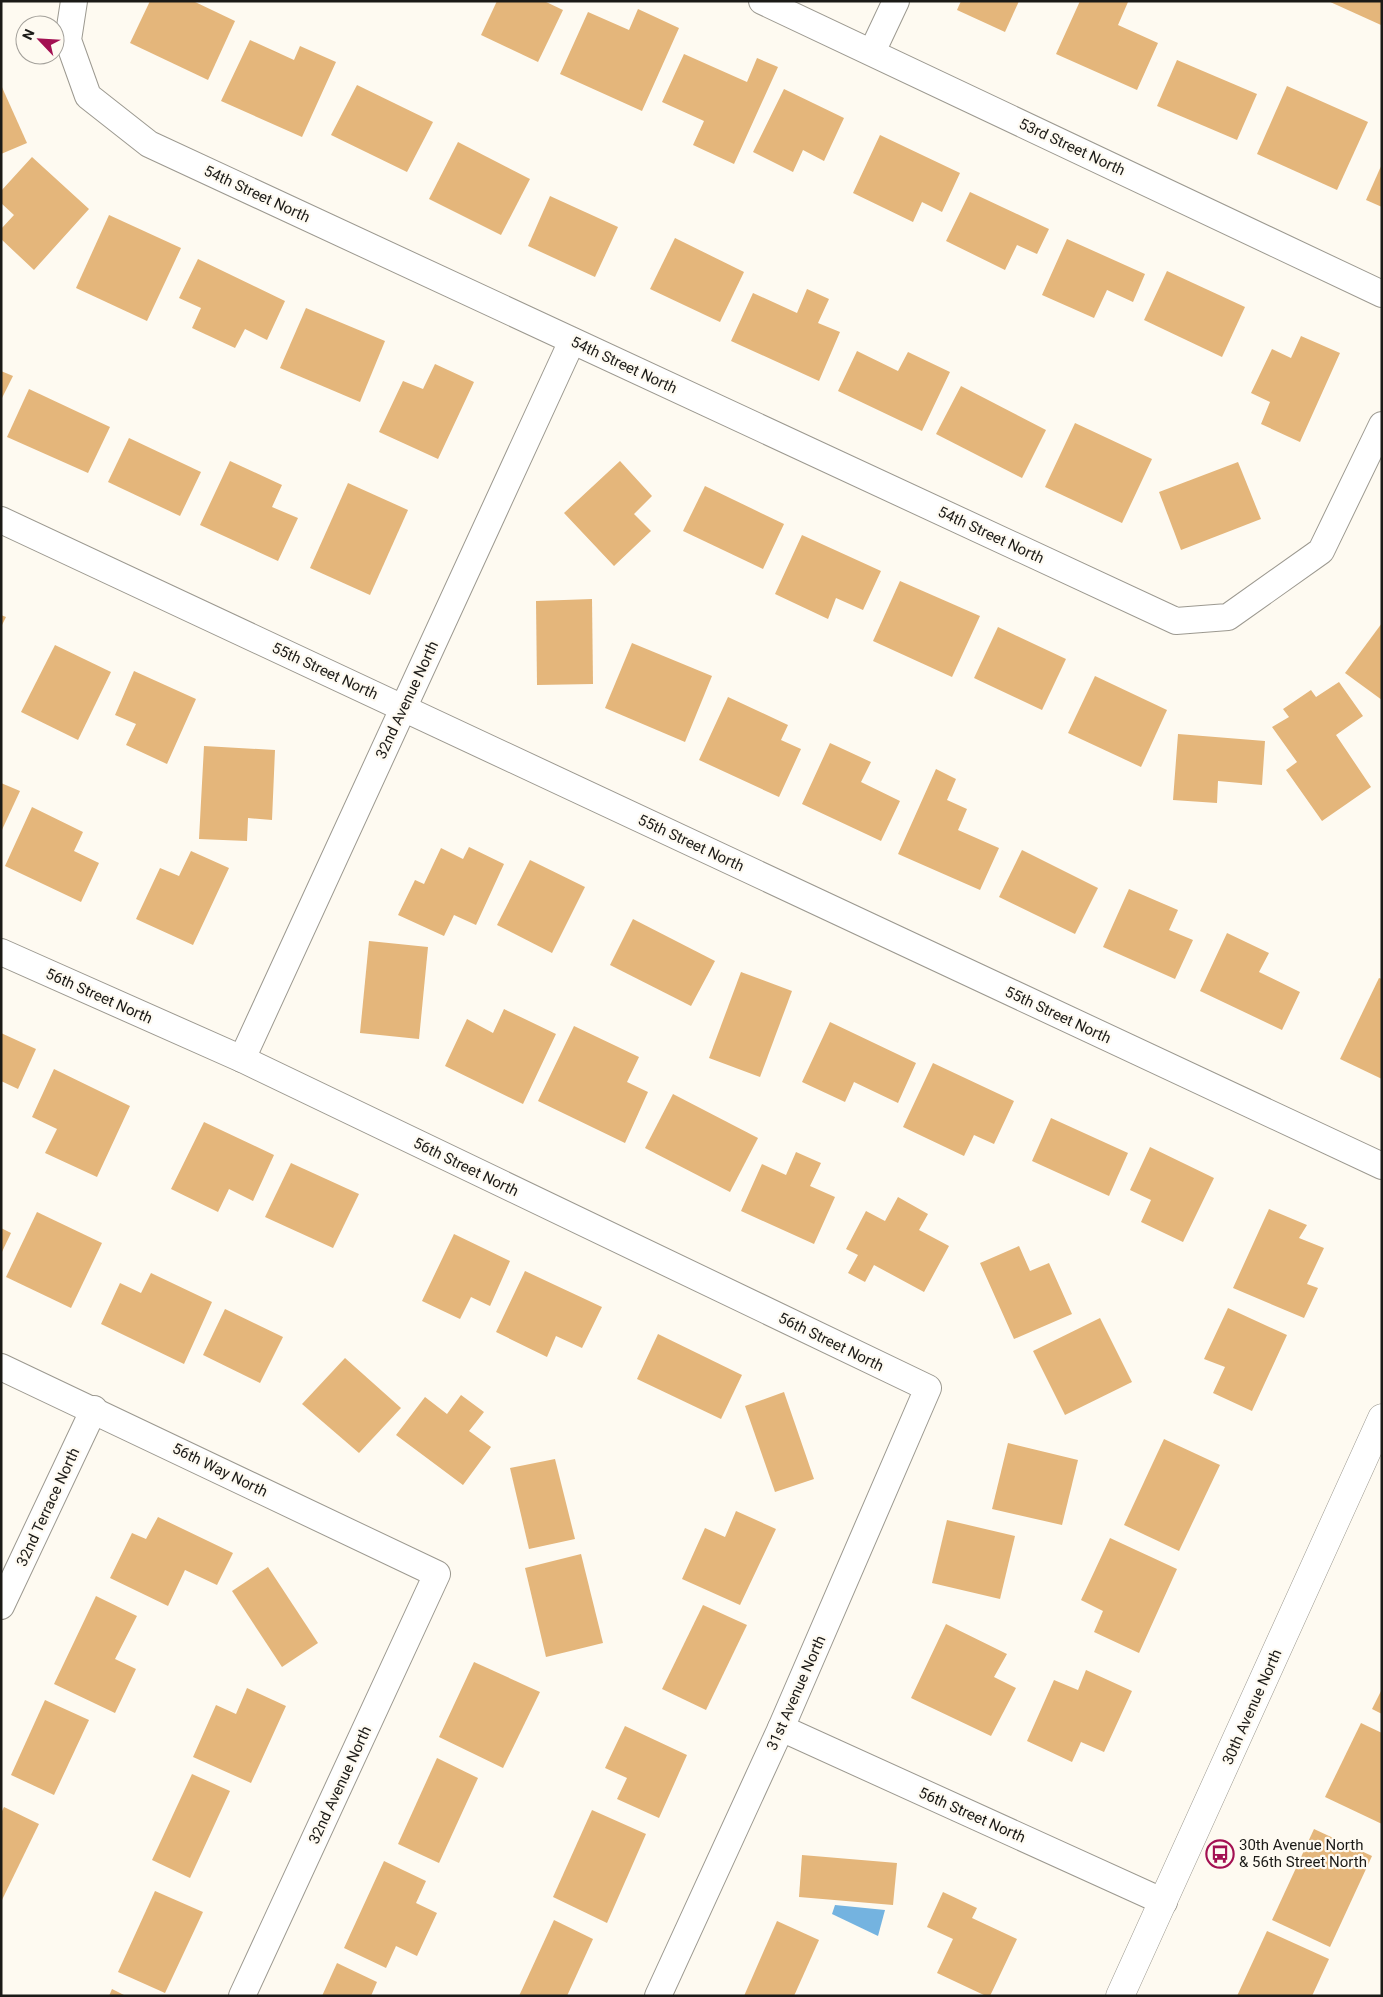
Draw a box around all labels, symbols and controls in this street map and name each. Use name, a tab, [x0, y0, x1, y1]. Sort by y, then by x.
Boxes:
north arrow	[15, 15, 65, 65]
text: N	[19, 27, 38, 42]
street label: 53rd Street North	[1016, 115, 1128, 179]
street label: 54th Street North	[201, 162, 313, 226]
street label: 54th Street North	[568, 333, 680, 397]
street label: 54th Street North	[935, 503, 1047, 567]
street label: 32nd Avenue North	[372, 638, 442, 762]
street label: 55th Street North	[269, 639, 381, 703]
street label: 55th Street North	[635, 811, 747, 875]
street label: 56th Street North	[43, 964, 155, 1028]
street label: 55th Street North	[1002, 983, 1114, 1047]
street label: 56th Street North	[410, 1134, 522, 1200]
street label: 56th Street North	[775, 1309, 887, 1375]
street label: 56th Way North	[170, 1439, 270, 1501]
street label: 32nd Terrace North	[13, 1445, 83, 1569]
street label: 31st Avenue North	[763, 1633, 829, 1753]
street label: 30th Avenue North	[1218, 1647, 1286, 1767]
street label: 32nd Avenue North	[305, 1723, 375, 1847]
street label: 56th Street North	[916, 1783, 1028, 1847]
place label: 30th Avenue North & 56th Street North	[1239, 1836, 1367, 1871]
bus stop icon: 30th Avenue North & 56th Street North	[1205, 1839, 1235, 1869]

